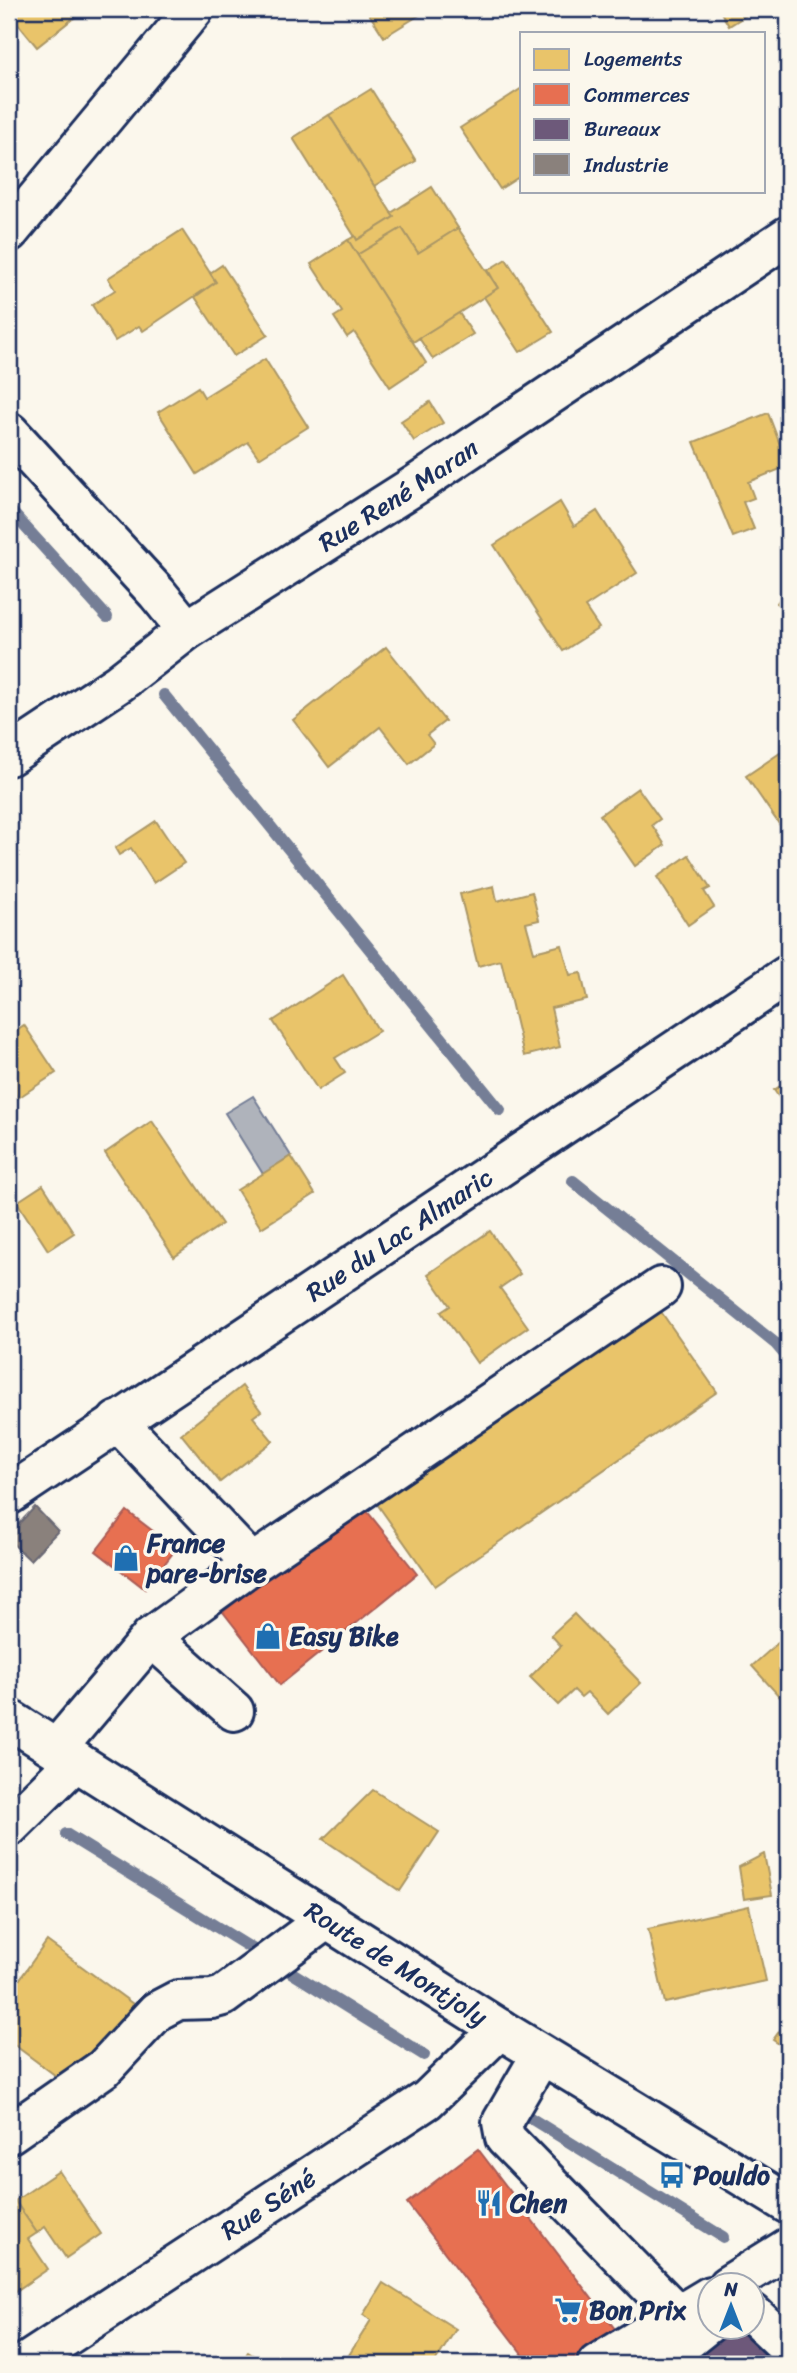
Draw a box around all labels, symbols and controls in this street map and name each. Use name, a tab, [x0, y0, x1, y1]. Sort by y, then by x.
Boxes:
legend	[520, 32, 766, 192]
text: Logements	[584, 40, 683, 78]
text: Commerces	[584, 76, 690, 114]
text: Bureaux	[584, 110, 661, 148]
text: Industrie	[583, 146, 668, 184]
street label: Rue René Maran	[309, 426, 488, 564]
street label: Rue du Lac Almaric	[296, 1155, 502, 1314]
place label: France pare-brise	[145, 1520, 268, 1596]
shop icon: France pare-brise	[111, 1543, 141, 1573]
place label: Easy Bike	[289, 1613, 399, 1659]
shop icon: Easy Bike	[253, 1621, 283, 1651]
street label: Route de Montjoly	[295, 1888, 498, 2039]
place label: Pouldo	[693, 2152, 770, 2198]
street label: Rue Séné	[211, 2155, 326, 2253]
bus stop icon: Pouldo	[657, 2160, 687, 2190]
place label: Chen	[509, 2180, 567, 2226]
restaurant icon: Chen	[474, 2188, 504, 2218]
north arrow	[696, 2272, 766, 2342]
text: N	[723, 2273, 738, 2306]
place label: Bon Prix	[589, 2287, 686, 2333]
supermarket icon: Bon Prix	[553, 2295, 583, 2325]

